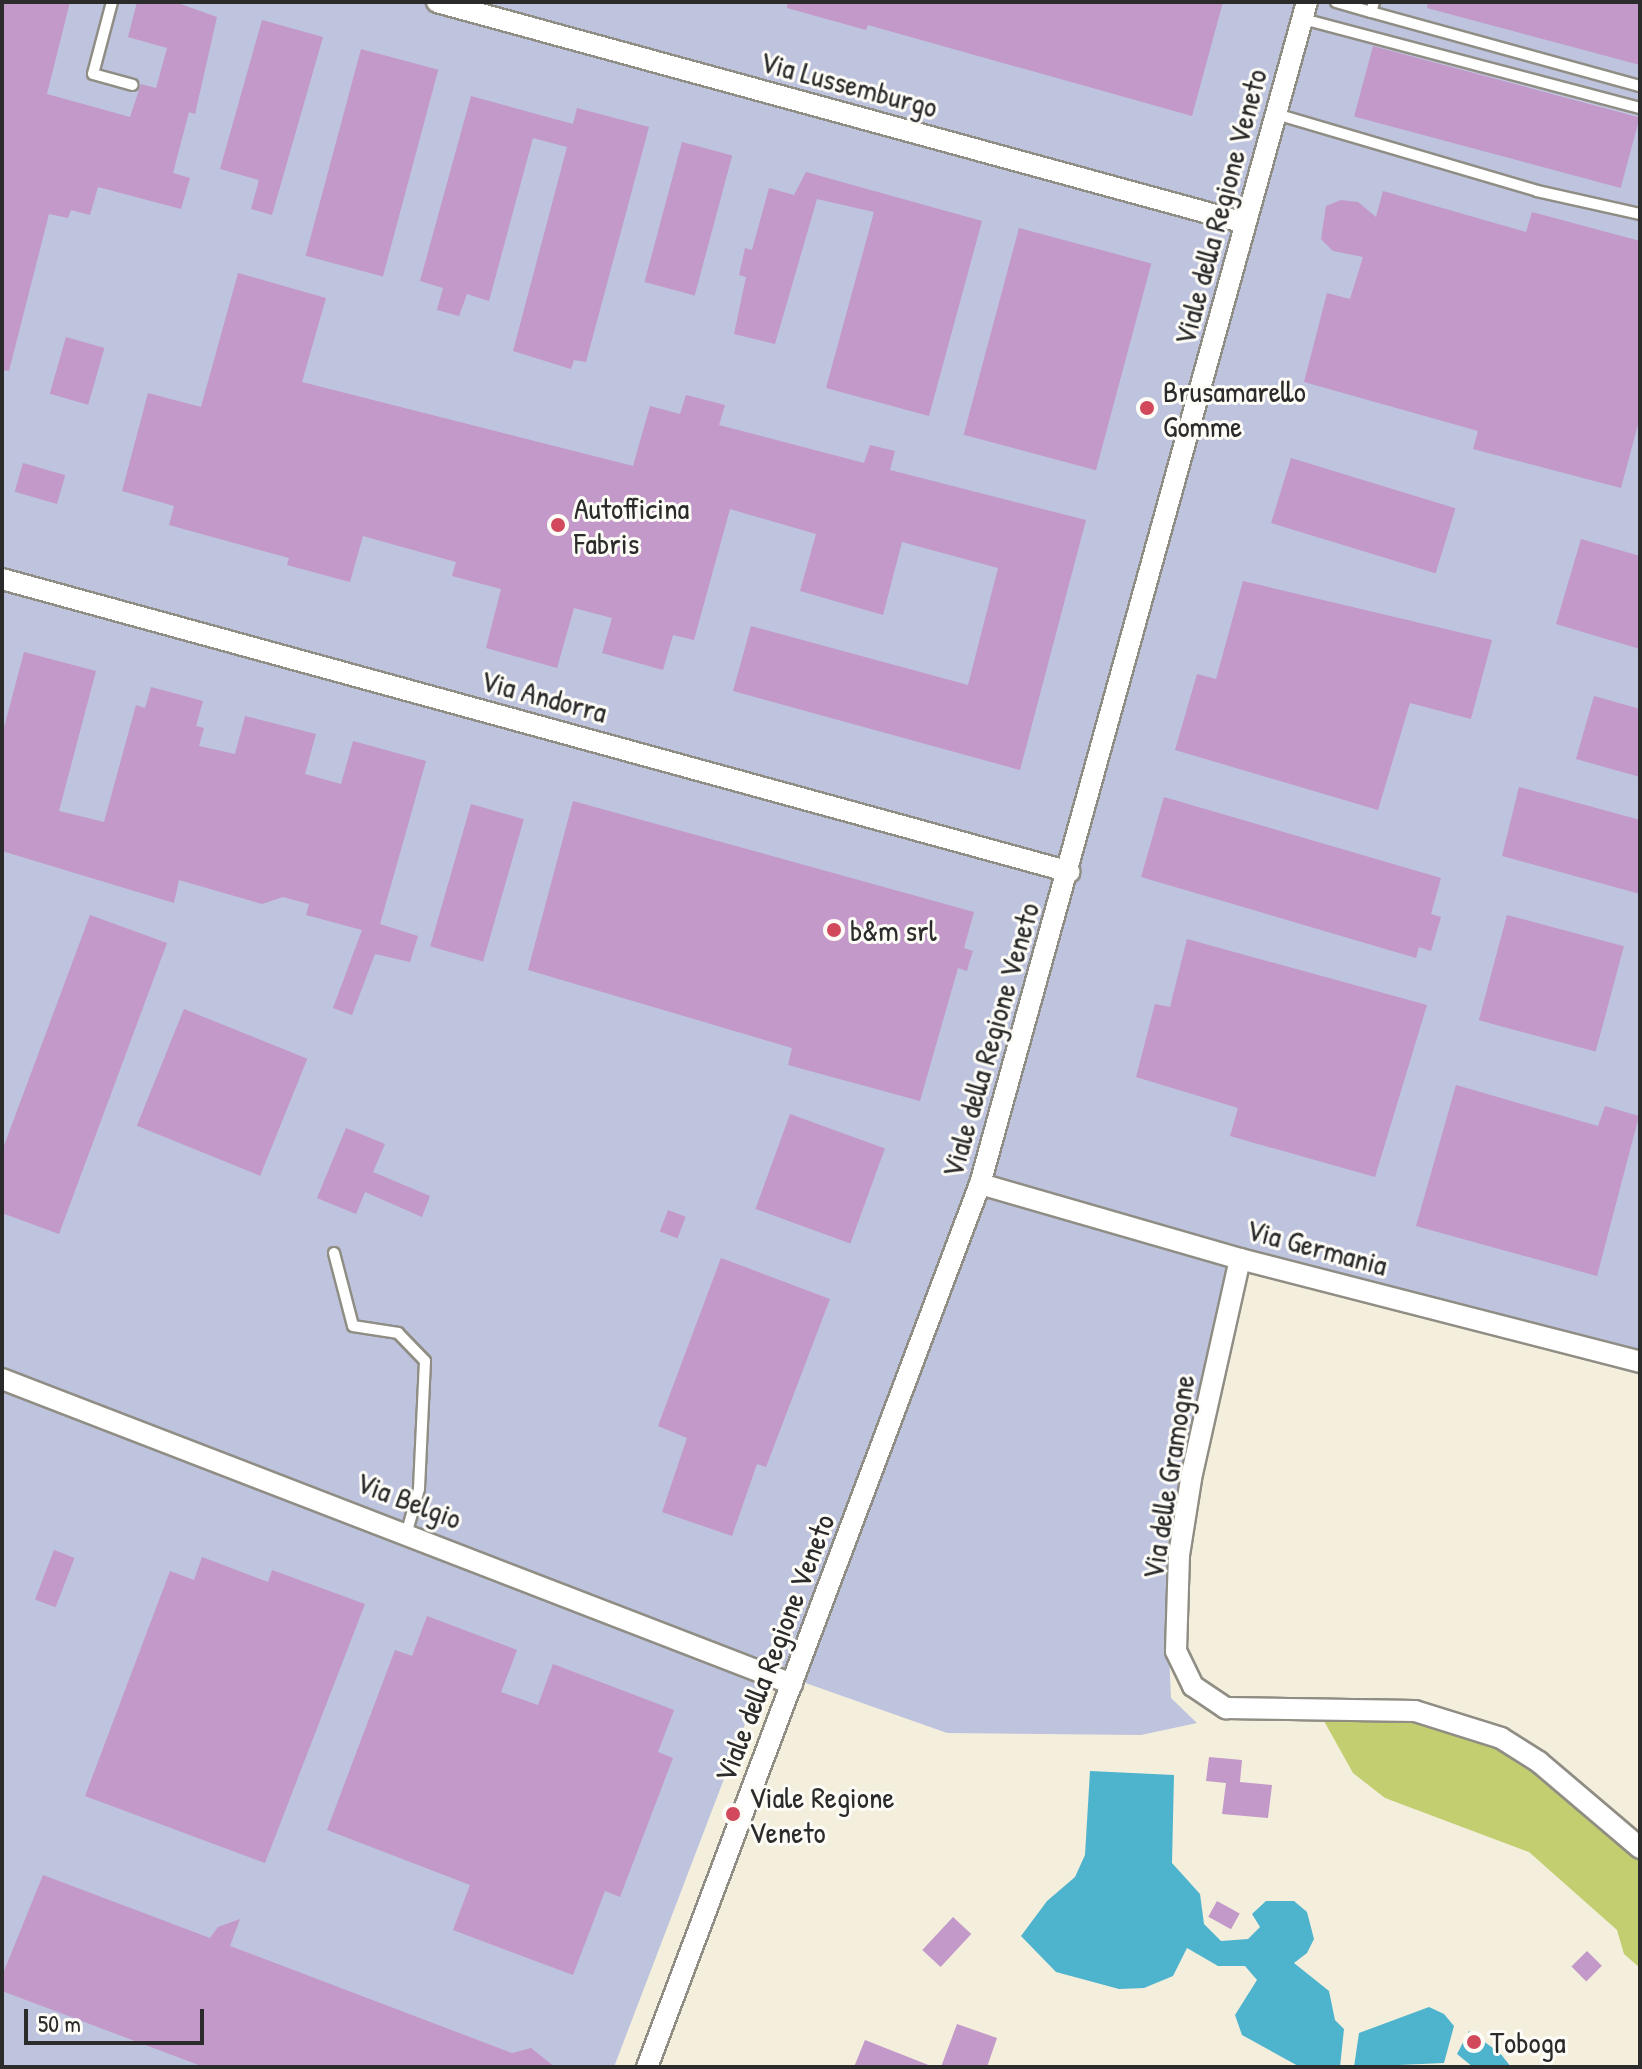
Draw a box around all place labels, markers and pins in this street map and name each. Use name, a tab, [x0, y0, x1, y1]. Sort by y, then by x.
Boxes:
place label: Brusamarello Gomme	[1163, 373, 1306, 444]
marker: Brusamarello Gomme	[1138, 399, 1156, 417]
place label: Autofficina Fabris	[574, 490, 689, 560]
marker: Autofficina Fabris	[549, 516, 567, 534]
place label: b&m srl	[850, 912, 937, 948]
marker: b&m srl	[825, 921, 843, 939]
place label: Viale Regione Veneto	[749, 1779, 894, 1850]
marker: Viale Regione Veneto	[724, 1805, 742, 1823]
place label: Toboga	[1490, 2024, 1566, 2060]
marker: Toboga	[1465, 2033, 1483, 2051]

